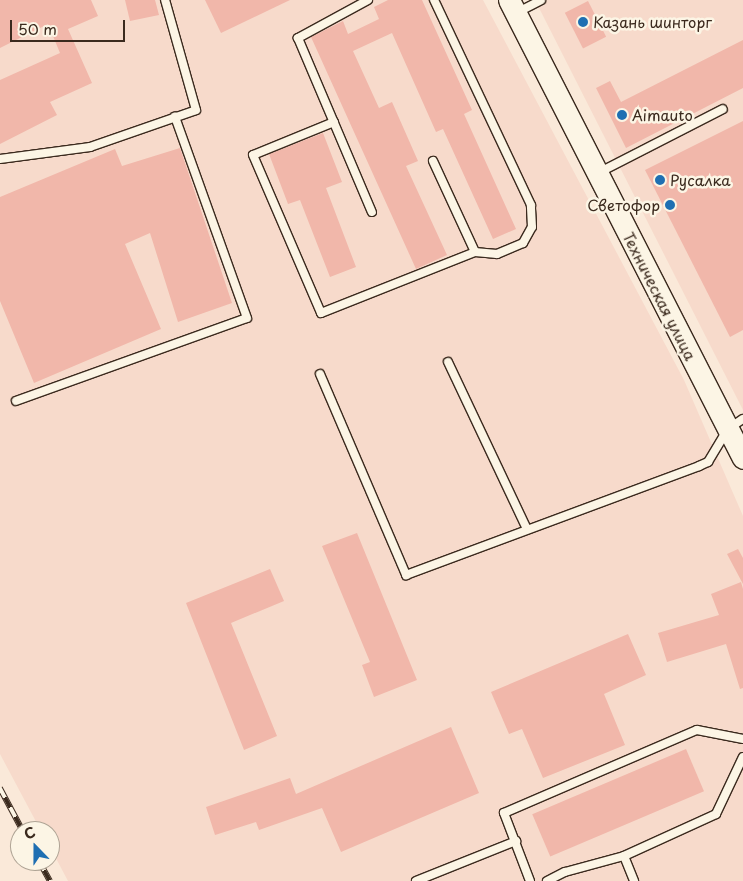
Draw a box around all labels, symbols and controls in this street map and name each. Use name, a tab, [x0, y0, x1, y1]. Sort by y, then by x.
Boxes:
scale bar	[12, 10, 128, 42]
place label: Казань шинторг	[593, 13, 713, 31]
marker: Казань шинторг	[577, 16, 589, 28]
text: 50 m	[18, 17, 57, 40]
place label: Aimauto	[632, 106, 693, 124]
marker: Aimauto	[616, 109, 628, 121]
place label: Русалка	[670, 171, 731, 189]
marker: Русалка	[654, 174, 666, 186]
place label: Светофор	[587, 196, 660, 214]
marker: Светофор	[664, 199, 676, 211]
street label: Техническая улица	[620, 229, 700, 363]
north arrow	[10, 821, 60, 871]
text: С	[21, 821, 38, 844]

